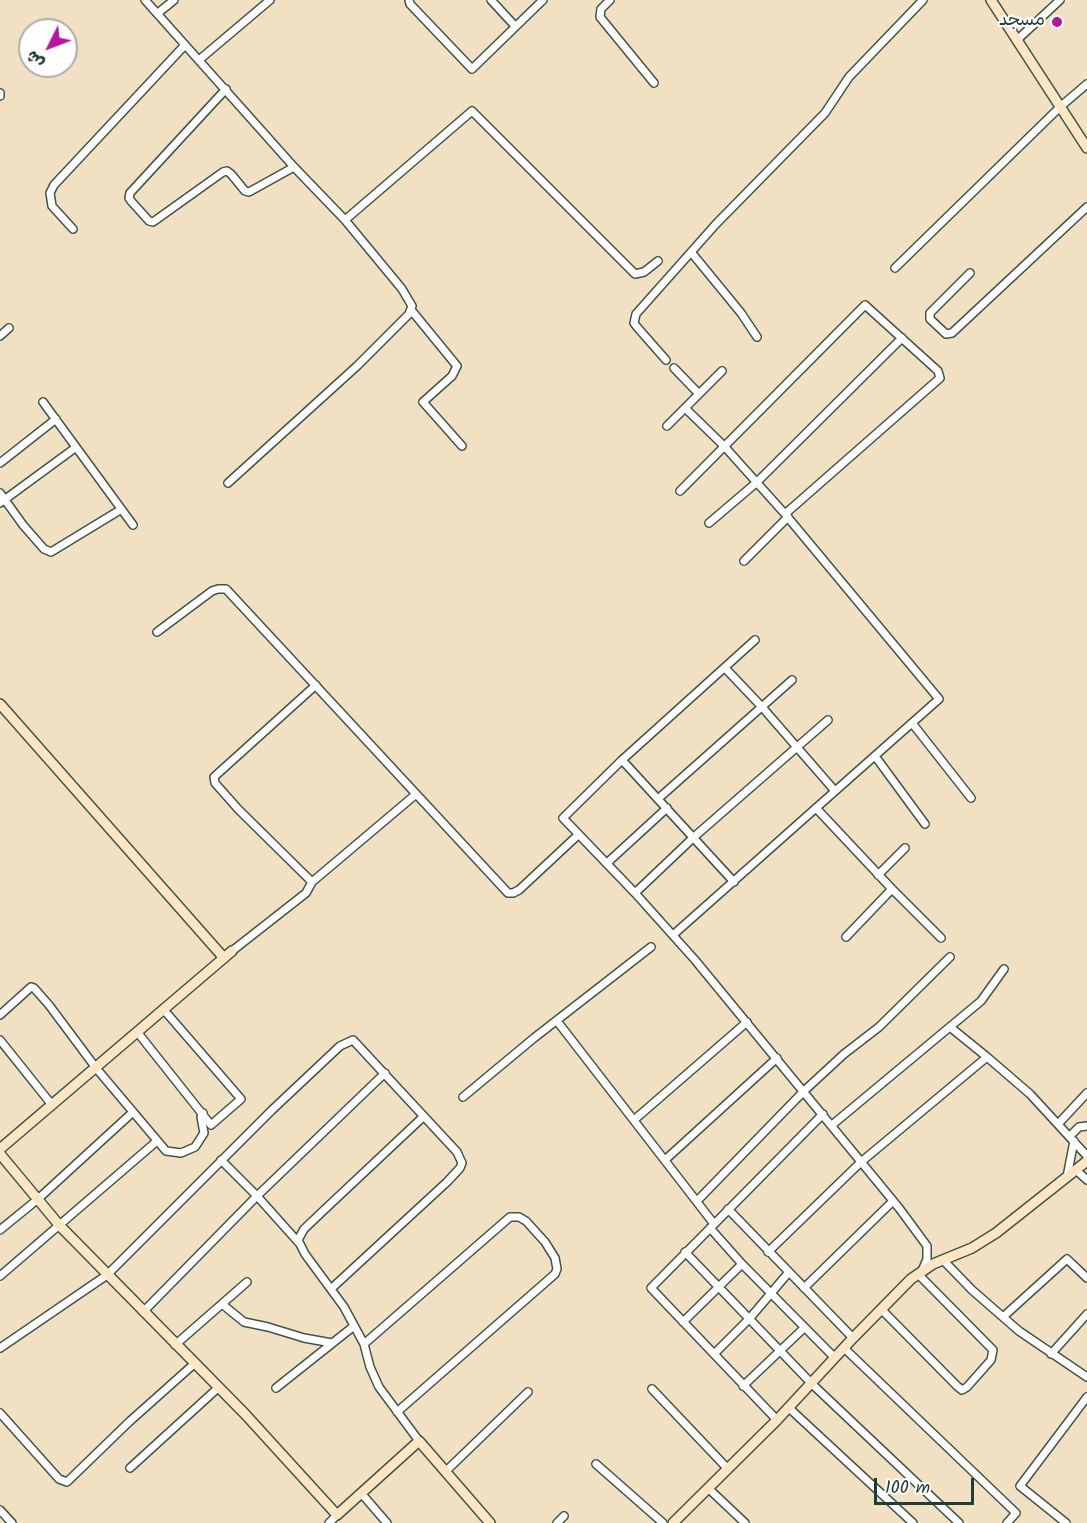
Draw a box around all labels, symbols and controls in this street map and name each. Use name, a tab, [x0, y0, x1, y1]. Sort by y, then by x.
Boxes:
place label: مسجد	[999, 11, 1045, 33]
marker: مسجد	[1050, 15, 1064, 29]
north arrow	[18, 18, 78, 78]
text: ش	[21, 44, 51, 74]
scale bar	[877, 1466, 978, 1504]
text: 100 m	[885, 1474, 930, 1503]

